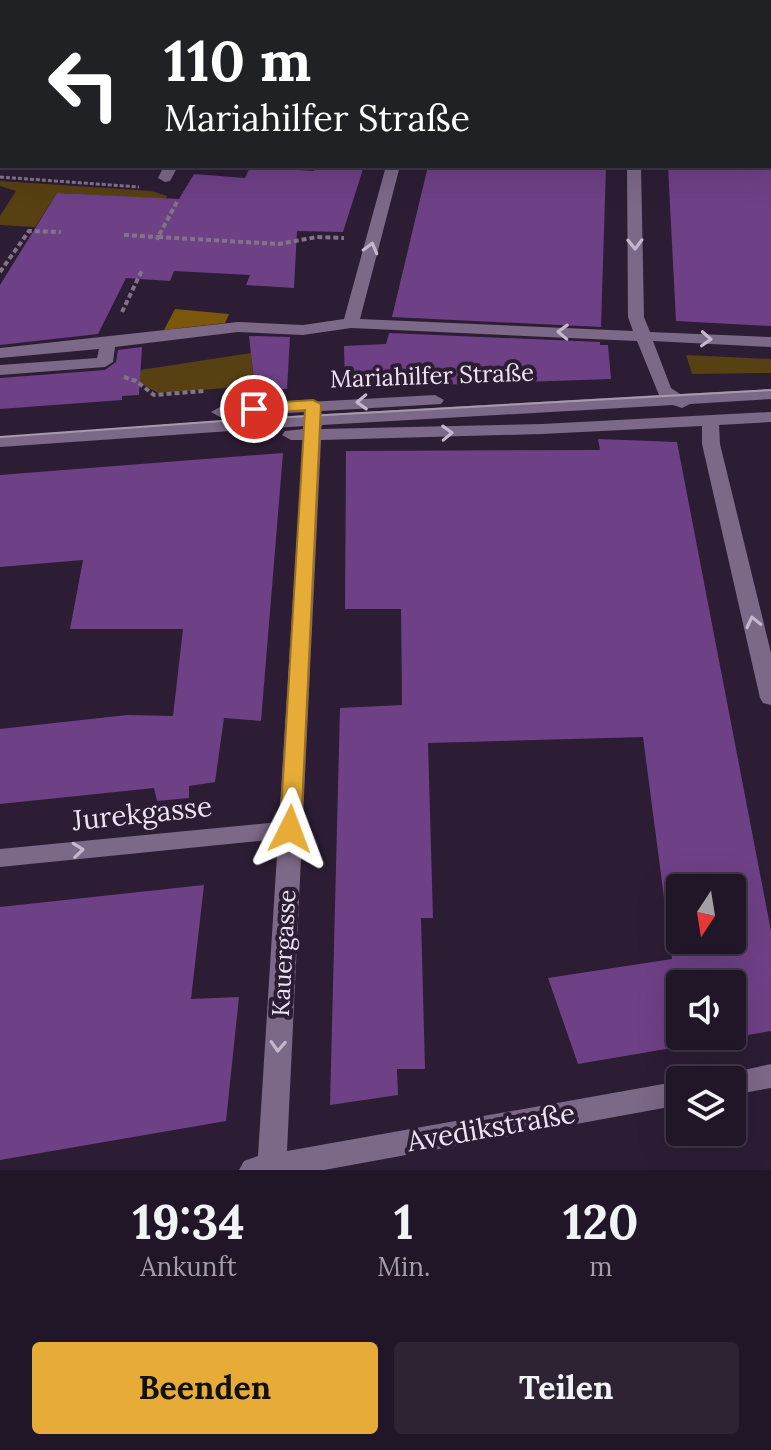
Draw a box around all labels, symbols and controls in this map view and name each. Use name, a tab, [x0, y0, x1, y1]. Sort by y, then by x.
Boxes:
text: 110 m	[164, 25, 311, 96]
icon: left	[32, 32, 136, 136]
text: Mariahilfer Straße	[164, 95, 470, 141]
one-way arrow	[627, 238, 644, 251]
one-way arrow	[361, 241, 378, 255]
one-way arrow	[556, 324, 569, 341]
one-way arrow	[700, 330, 713, 347]
street label: Mariahilfer Straße	[329, 356, 534, 395]
pin	[220, 375, 288, 443]
icon: arrive	[232, 387, 276, 431]
one-way arrow	[355, 394, 368, 411]
one-way arrow	[441, 424, 454, 441]
one-way arrow	[745, 615, 762, 629]
position arrow	[248, 787, 332, 871]
street label: Jurekgasse	[69, 788, 214, 838]
one-way arrow	[72, 842, 85, 859]
north arrow	[666, 874, 746, 954]
map controls	[666, 874, 746, 1146]
street label: Kauergasse	[265, 889, 302, 1017]
button: sound	[666, 970, 746, 1050]
one-way arrow	[270, 1040, 287, 1053]
button: layers	[666, 1066, 746, 1146]
street label: Avedikstraße	[403, 1095, 578, 1160]
text: 19:34	[132, 1191, 245, 1252]
text: 1	[394, 1191, 414, 1252]
text: 120	[563, 1191, 639, 1252]
text: Ankunft	[140, 1250, 237, 1283]
text: Min.	[377, 1250, 431, 1283]
text: m	[589, 1250, 612, 1283]
button: Beenden	[32, 1342, 378, 1434]
button: Teilen	[394, 1342, 739, 1434]

